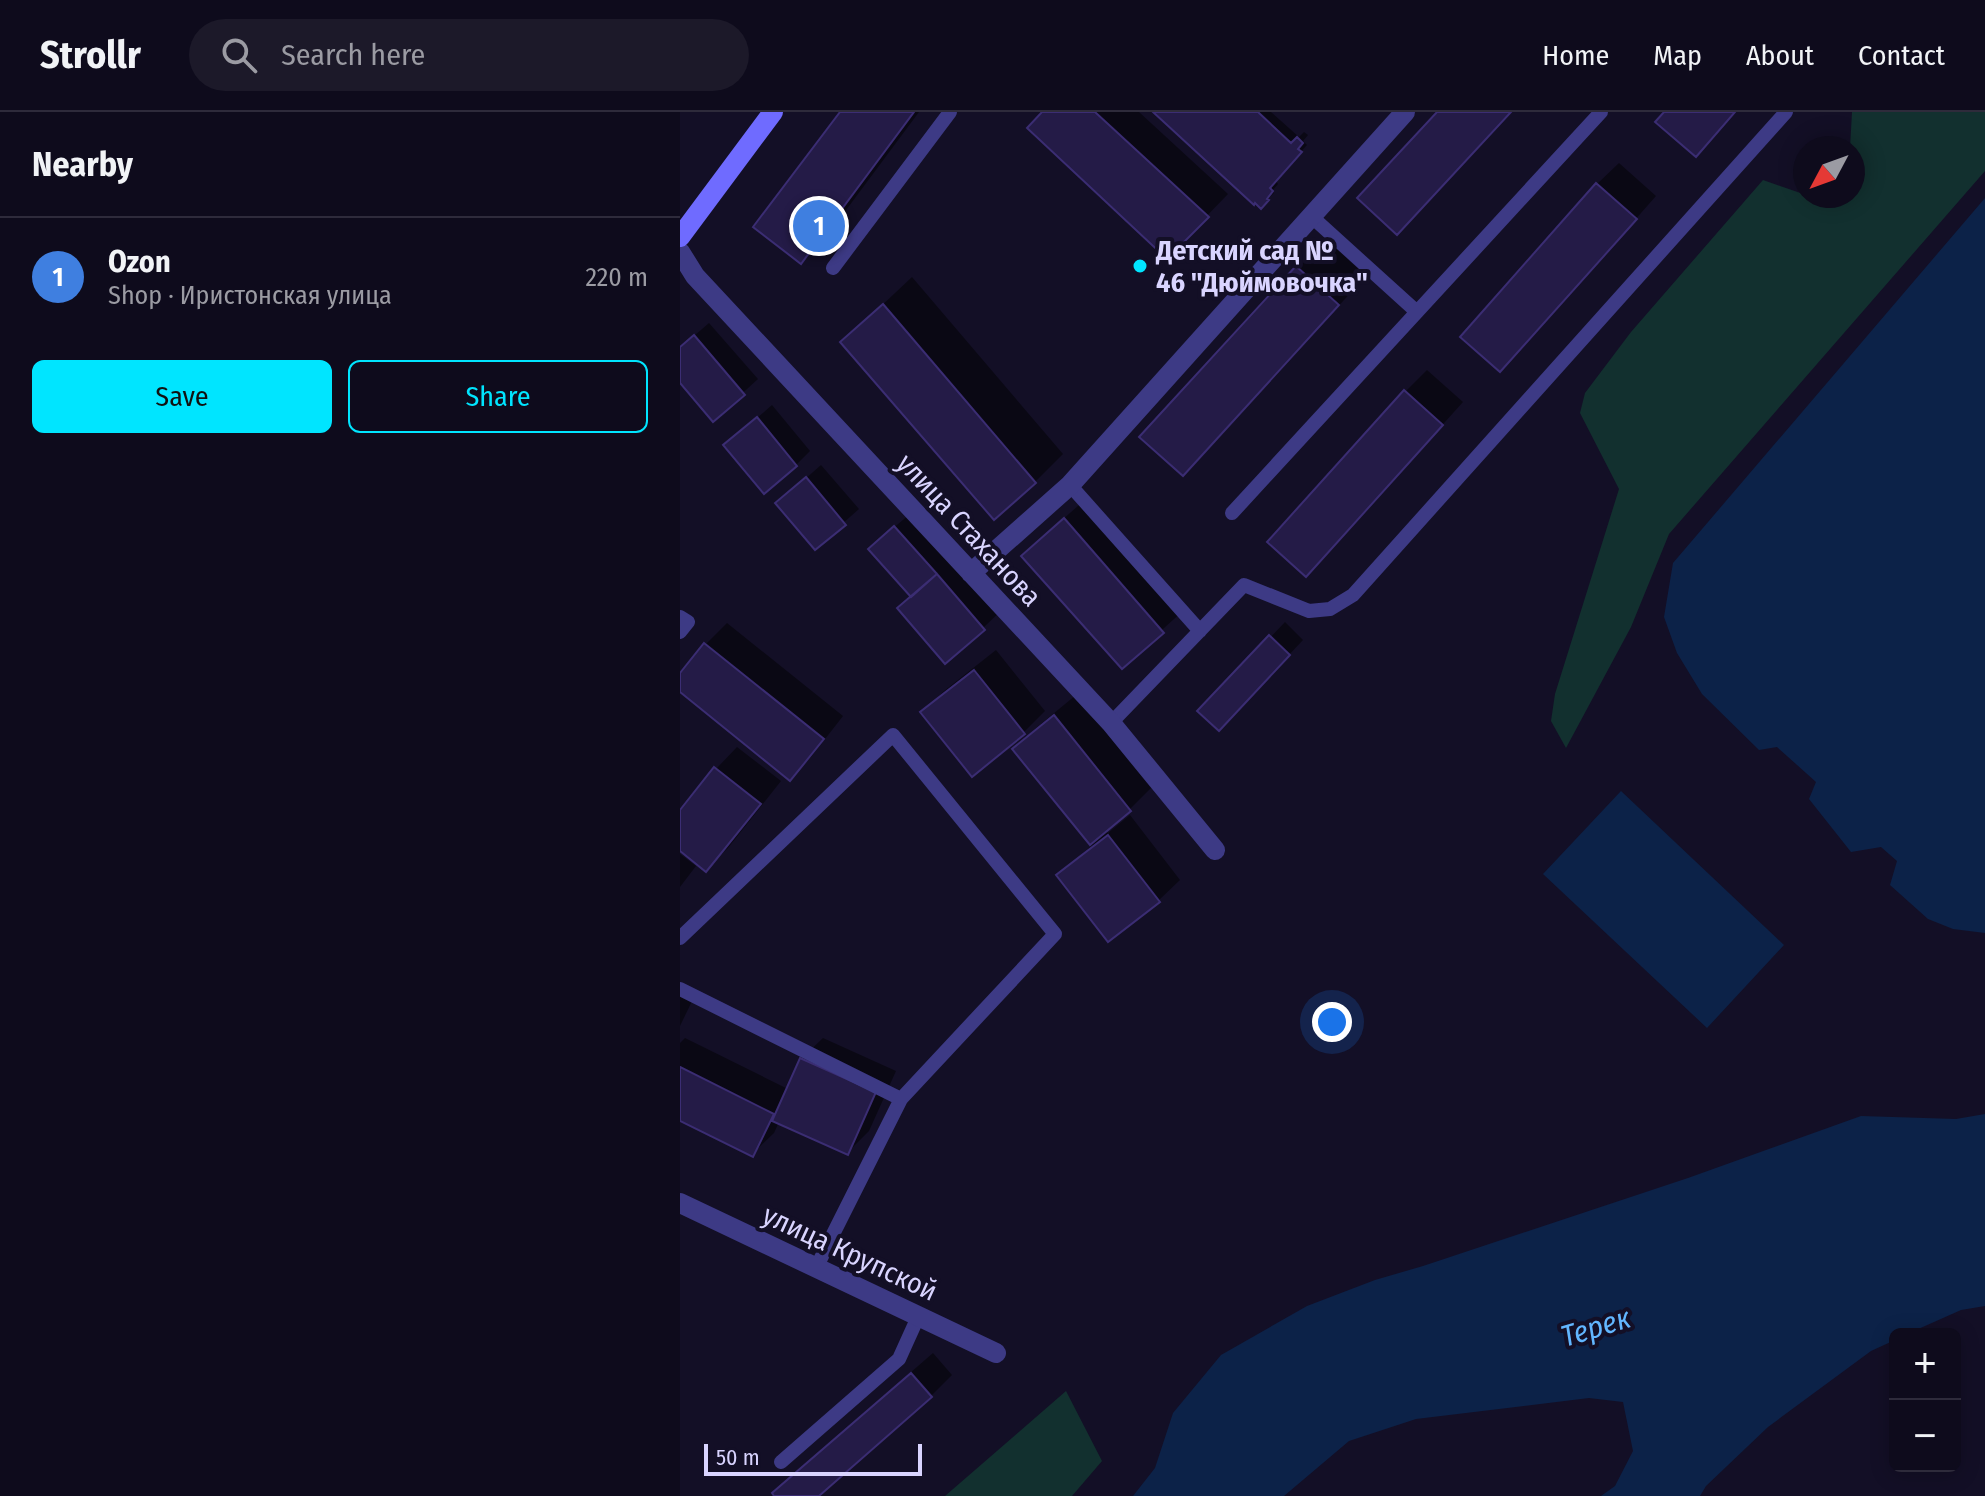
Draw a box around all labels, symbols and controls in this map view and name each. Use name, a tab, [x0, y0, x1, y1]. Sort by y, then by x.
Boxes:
search box	[189, 19, 749, 91]
text: Strollr	[40, 32, 141, 78]
icon: search	[217, 33, 261, 77]
text: Search here	[281, 37, 425, 73]
text: Home	[1542, 39, 1609, 72]
text: Map	[1653, 39, 1702, 72]
text: About	[1746, 39, 1814, 72]
text: Contact	[1858, 39, 1945, 72]
north arrow	[1793, 136, 1865, 208]
text: Nearby	[32, 144, 133, 185]
pin: 1	[793, 196, 845, 256]
place label: Детский сад № 46 "Дюймовочка"	[1155, 234, 1368, 299]
text: Ozon	[108, 244, 171, 280]
marker: Детский сад № 46 "Дюймовочка"	[1131, 257, 1149, 275]
text: 1	[53, 262, 64, 293]
text: 220 m	[585, 262, 648, 293]
text: Shop · Иристонская улица	[108, 280, 392, 311]
button: Save	[32, 360, 332, 433]
button: Share	[348, 360, 648, 433]
street label: улица Стаханова	[890, 447, 1048, 613]
your location	[1312, 1002, 1352, 1042]
street label: улица Крупской	[758, 1198, 942, 1308]
water label: Терек	[1557, 1299, 1635, 1355]
map controls	[1889, 1328, 1961, 1472]
button: +	[1889, 1328, 1961, 1400]
button: −	[1889, 1400, 1961, 1472]
scale bar	[704, 1440, 922, 1476]
text: 50 m	[716, 1444, 760, 1471]

